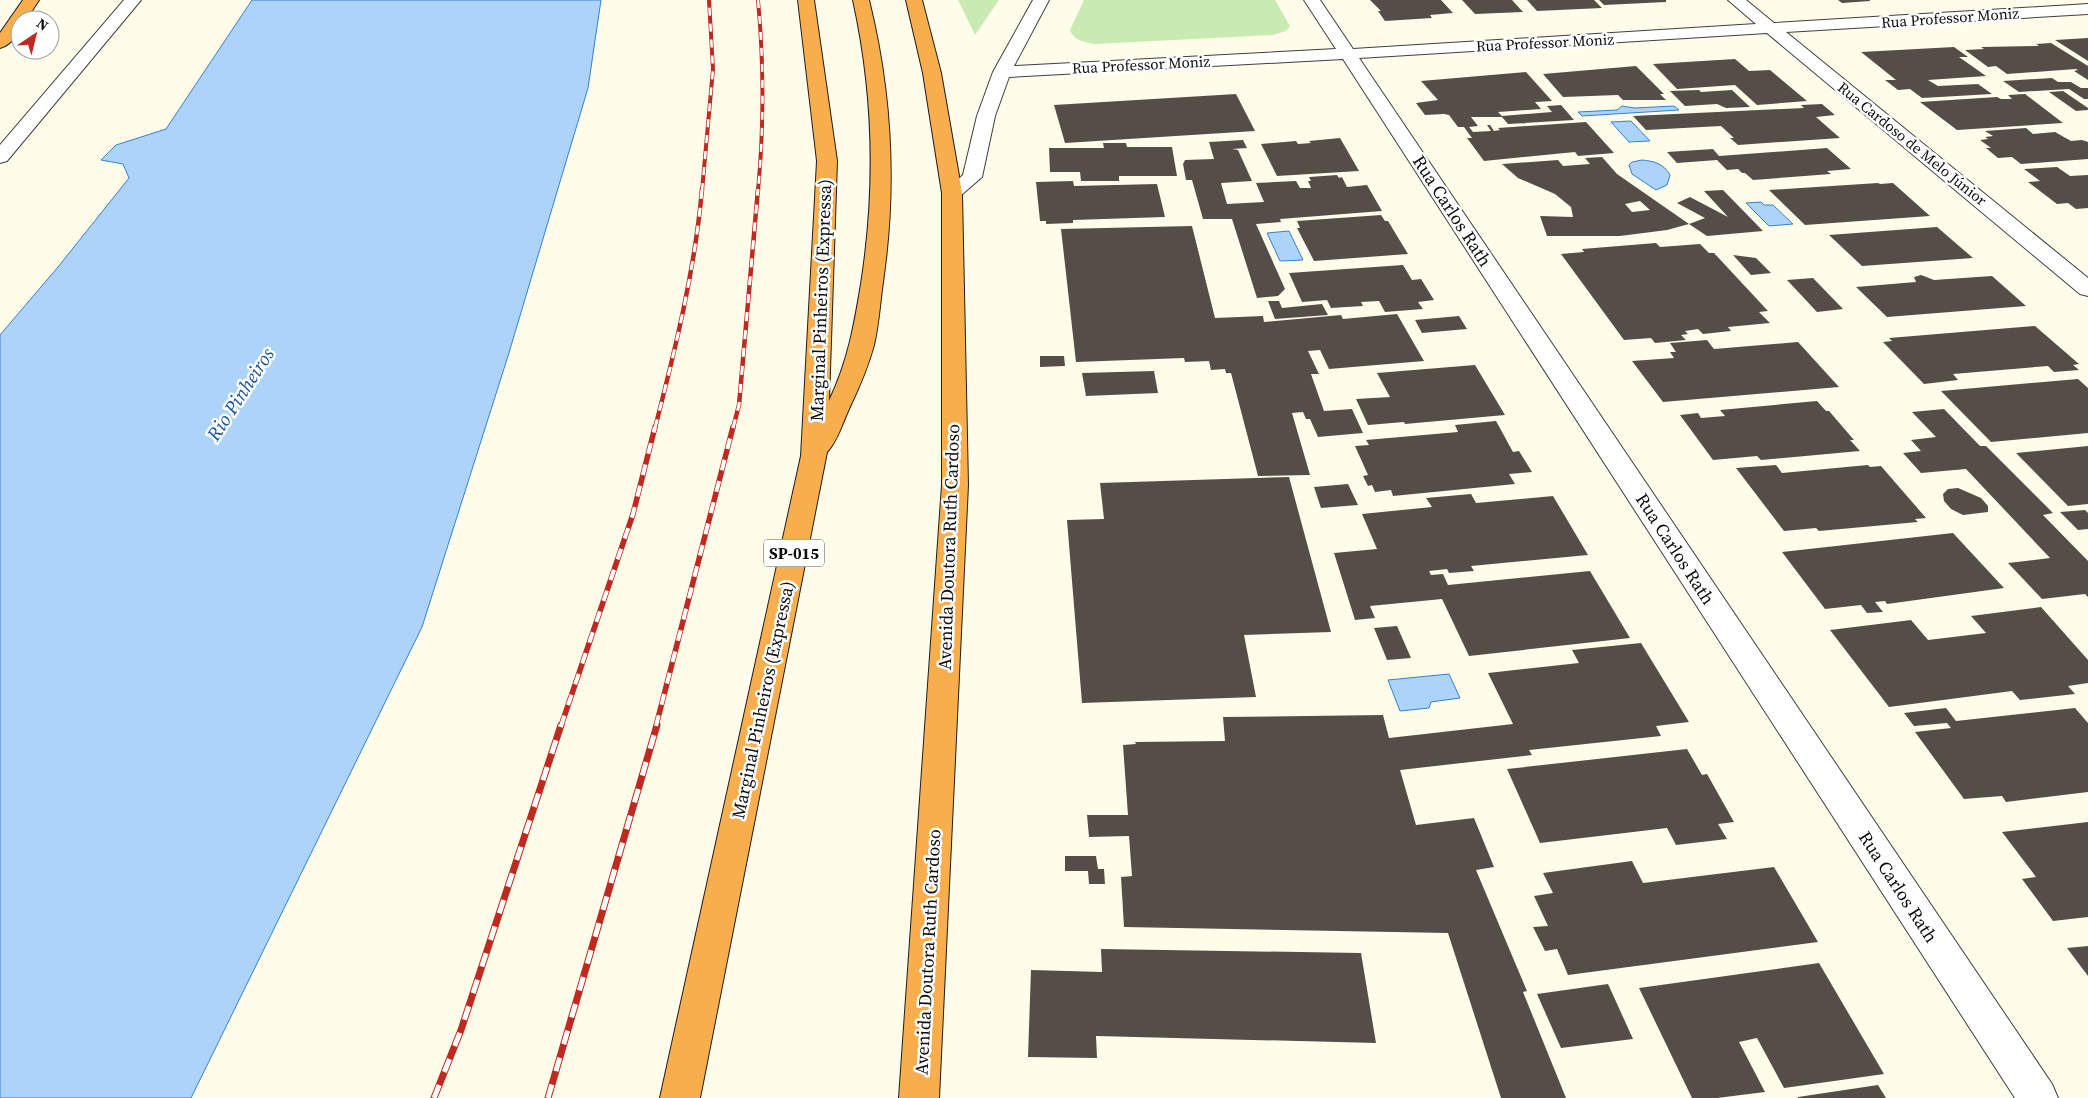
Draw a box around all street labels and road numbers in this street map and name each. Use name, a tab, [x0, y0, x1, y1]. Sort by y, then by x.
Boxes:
street label: Rua Professor Moniz	[1880, 2, 2020, 33]
street label: Rua Professor Moniz	[1475, 28, 1615, 57]
street label: Rua Professor Moniz	[1071, 50, 1211, 79]
street label: Rua Cardoso de Melo Júnior	[1833, 77, 1992, 211]
street label: Rua Carlos Rath	[1407, 150, 1498, 271]
street label: Marginal Pinheiros (Expressa)	[804, 178, 837, 422]
street label: Avenida Doutora Ruth Cardoso	[932, 423, 965, 671]
street label: Rua Carlos Rath	[1630, 488, 1721, 609]
road number: SP-015	[764, 540, 824, 566]
street label: Marginal Pinheiros (Expressa)	[725, 579, 800, 821]
street label: Rua Carlos Rath	[1853, 826, 1944, 947]
street label: Avenida Doutora Ruth Cardoso	[909, 828, 946, 1076]

